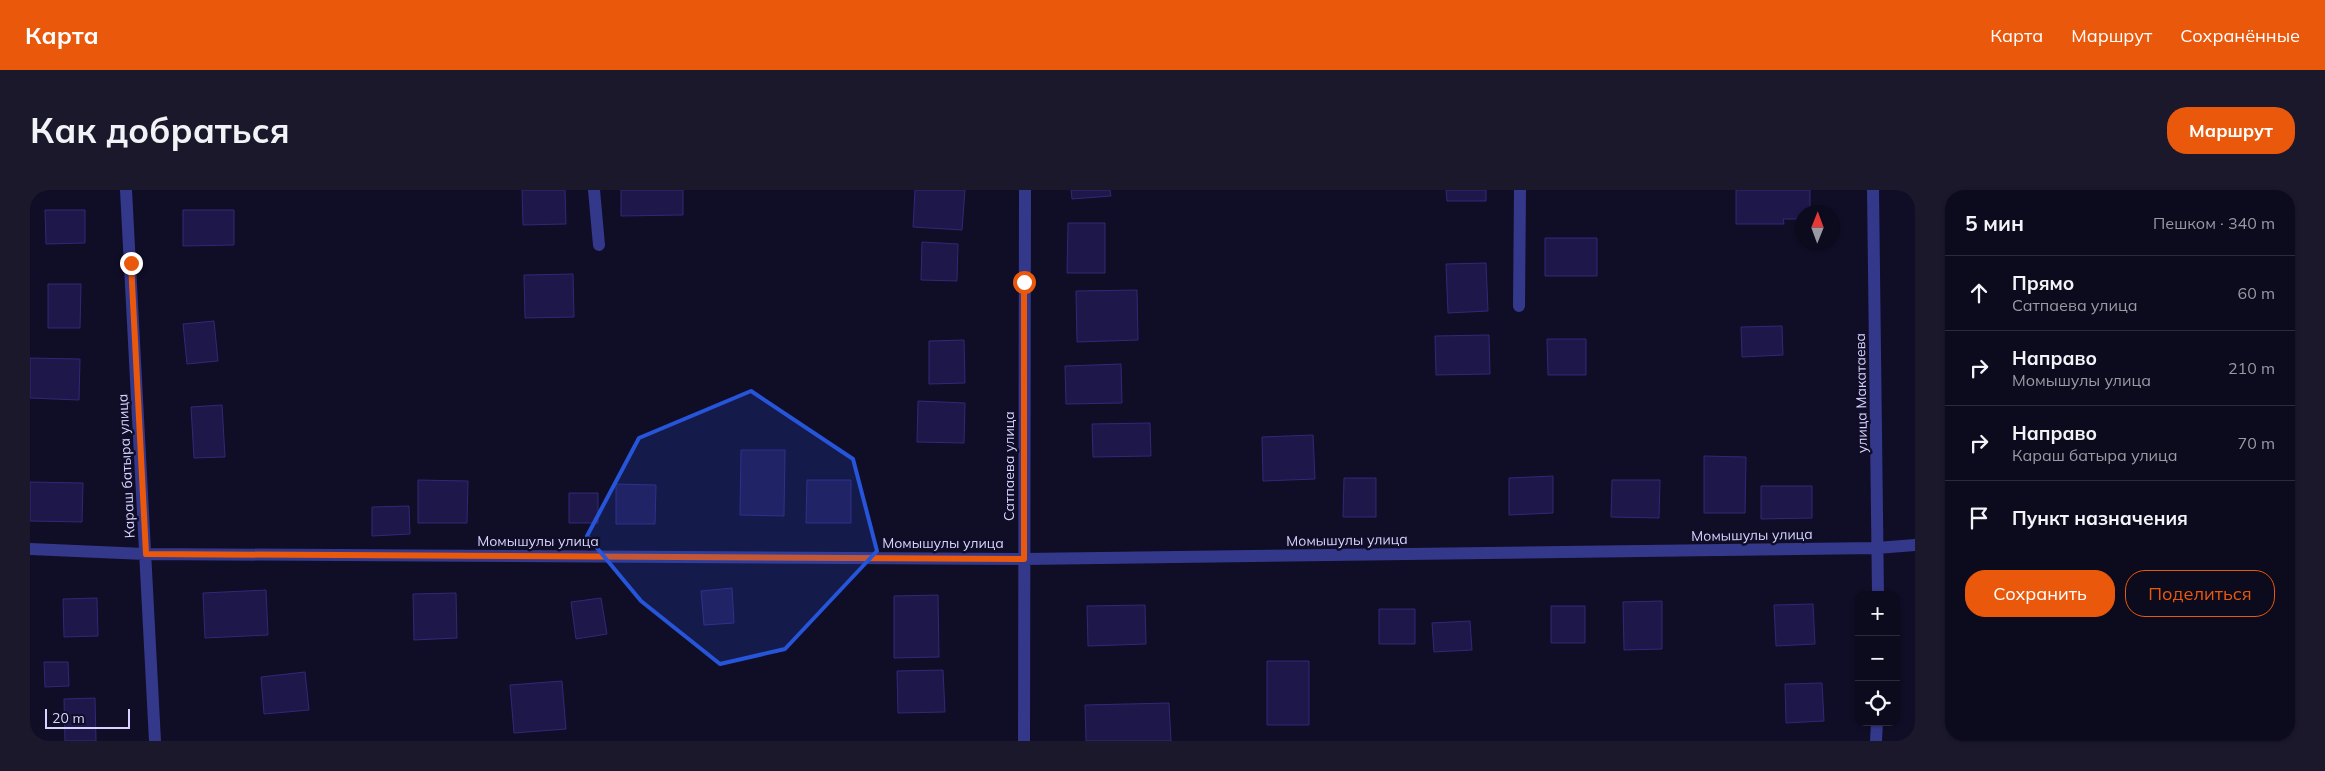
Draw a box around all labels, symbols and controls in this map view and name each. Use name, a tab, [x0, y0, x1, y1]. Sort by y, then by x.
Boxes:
text: Карта	[25, 20, 99, 50]
text: Карта	[1990, 24, 2043, 47]
text: Маршрут	[2071, 24, 2152, 47]
text: Сохранённые	[2180, 24, 2300, 47]
button: Маршрут	[2167, 107, 2295, 154]
text: Как добраться	[30, 108, 290, 152]
north arrow	[1795, 205, 1840, 250]
text: 5 мин	[1965, 210, 2024, 236]
text: Пешком · 340 m	[2153, 213, 2275, 233]
route end	[120, 252, 143, 275]
route start	[1013, 271, 1036, 294]
text: Прямо	[2012, 271, 2074, 295]
icon: ahead	[1965, 279, 1993, 307]
text: 60 m	[2238, 283, 2275, 303]
text: Сатпаева улица	[2012, 295, 2137, 315]
street label: улица Макатаева	[1851, 333, 1871, 453]
text: Направо	[2012, 346, 2097, 370]
icon: right	[1965, 354, 1993, 382]
text: 210 m	[2228, 358, 2275, 378]
text: Момышулы улица	[2012, 370, 2151, 390]
street label: Караш батыра улица	[113, 393, 139, 539]
street label: Сатпаева улица	[1000, 411, 1018, 521]
text: Направо	[2012, 421, 2097, 445]
icon: right	[1965, 429, 1993, 457]
text: 70 m	[2238, 433, 2275, 453]
text: Караш батыра улица	[2012, 445, 2178, 465]
icon: arrive	[1965, 504, 1993, 532]
text: Пункт назначения	[2012, 506, 2188, 530]
street label: Момышулы улица	[1691, 525, 1813, 545]
street label: Момышулы улица	[1286, 530, 1408, 550]
street label: Момышулы улица	[477, 532, 599, 550]
street label: Момышулы улица	[882, 534, 1004, 552]
button: Сохранить	[1965, 570, 2115, 617]
button: Поделиться	[2125, 570, 2275, 617]
map controls	[1855, 591, 1900, 726]
button: +	[1855, 591, 1900, 636]
button: −	[1855, 636, 1900, 681]
button: locate	[1855, 681, 1900, 726]
scale bar	[45, 706, 130, 729]
text: 20 m	[52, 709, 85, 727]

